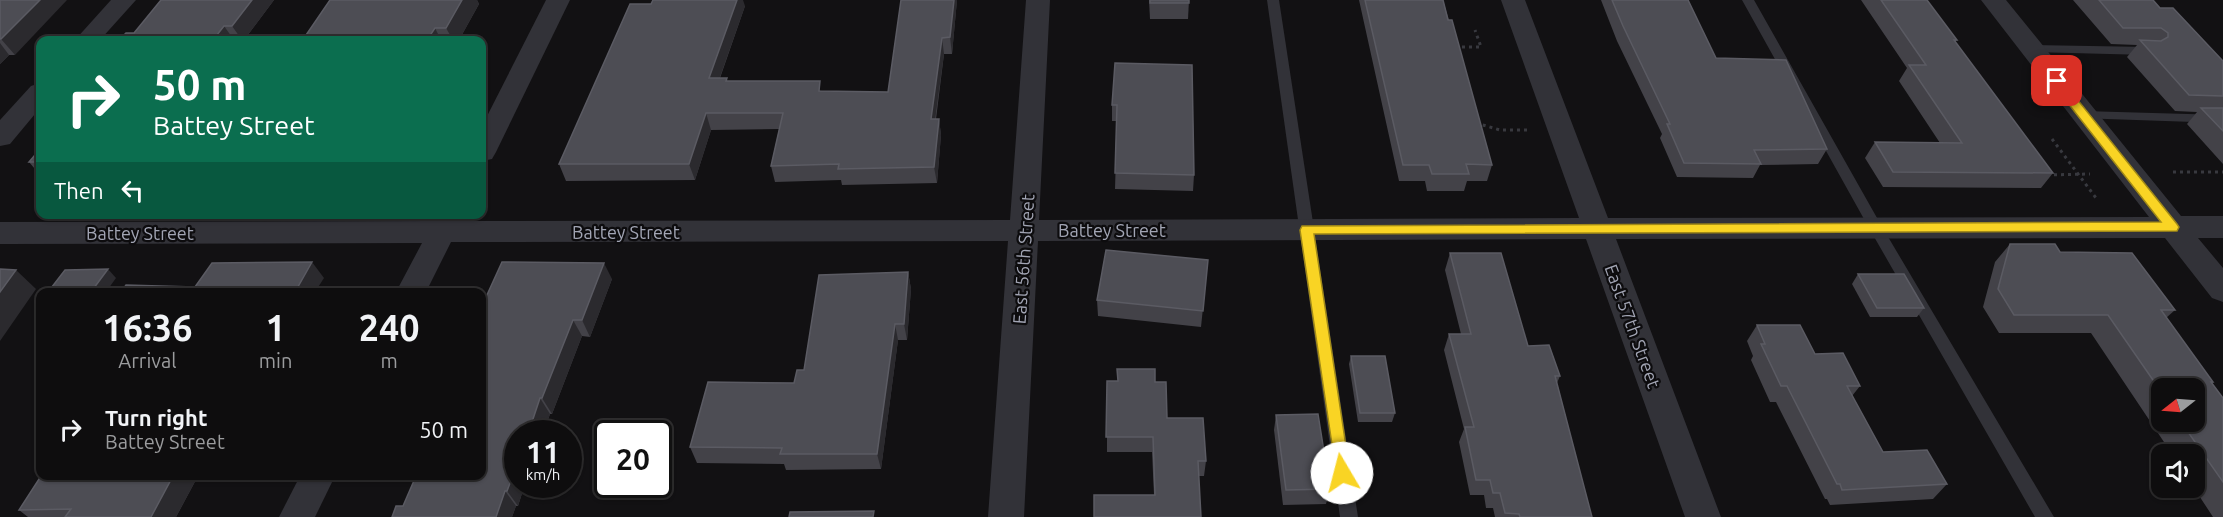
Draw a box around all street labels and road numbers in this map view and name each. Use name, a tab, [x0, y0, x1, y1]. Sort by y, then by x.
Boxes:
street label: East 56th Street	[1008, 193, 1038, 325]
street label: Battey Street	[1058, 220, 1166, 240]
street label: Battey Street	[572, 222, 680, 242]
street label: Battey Street	[86, 223, 194, 243]
street label: East 57th Street	[1601, 261, 1665, 391]

